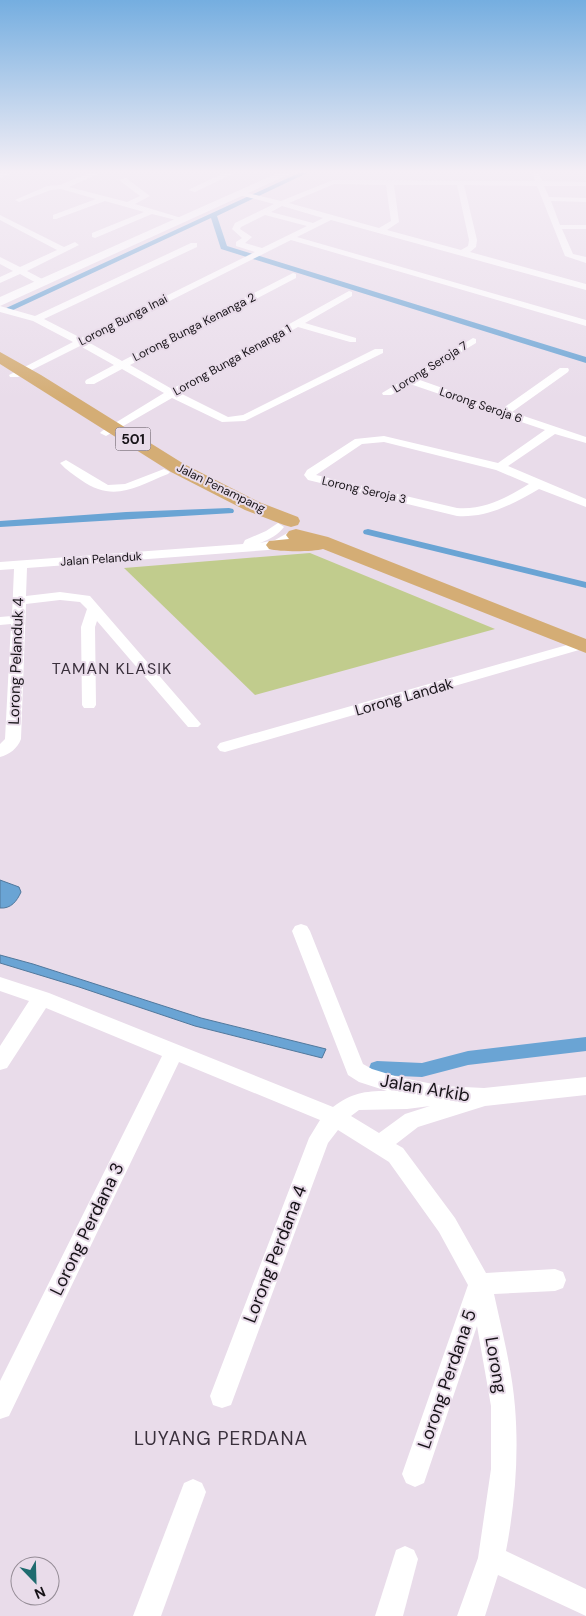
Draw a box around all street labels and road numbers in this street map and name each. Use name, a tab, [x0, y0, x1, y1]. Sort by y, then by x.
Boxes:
street label: Lorong Bunga Kenanga 2	[130, 289, 258, 365]
street label: Lorong Bunga Inai	[76, 291, 170, 349]
street label: Lorong Bunga Kenanga 1	[170, 321, 294, 399]
street label: Lorong Seroja 7	[390, 338, 470, 396]
street label: Lorong Seroja 6	[437, 383, 525, 427]
road number: 501	[116, 428, 150, 450]
street label: Jalan Penampang	[174, 460, 268, 517]
street label: Lorong Seroja 3	[320, 473, 408, 507]
street label: Jalan Pelanduk	[60, 548, 142, 570]
street label: Lorong Pelanduk 4	[4, 597, 28, 725]
street label: Lorong Landak	[352, 673, 456, 721]
street label: Jalan Arkib	[378, 1068, 472, 1108]
street label: Lorong Perdana 3	[44, 1159, 130, 1299]
street label: Lorong Perdana 4	[238, 1182, 312, 1326]
street label: Lorong Perdana 5	[412, 1306, 482, 1452]
street label: Lorong	[479, 1335, 513, 1395]

